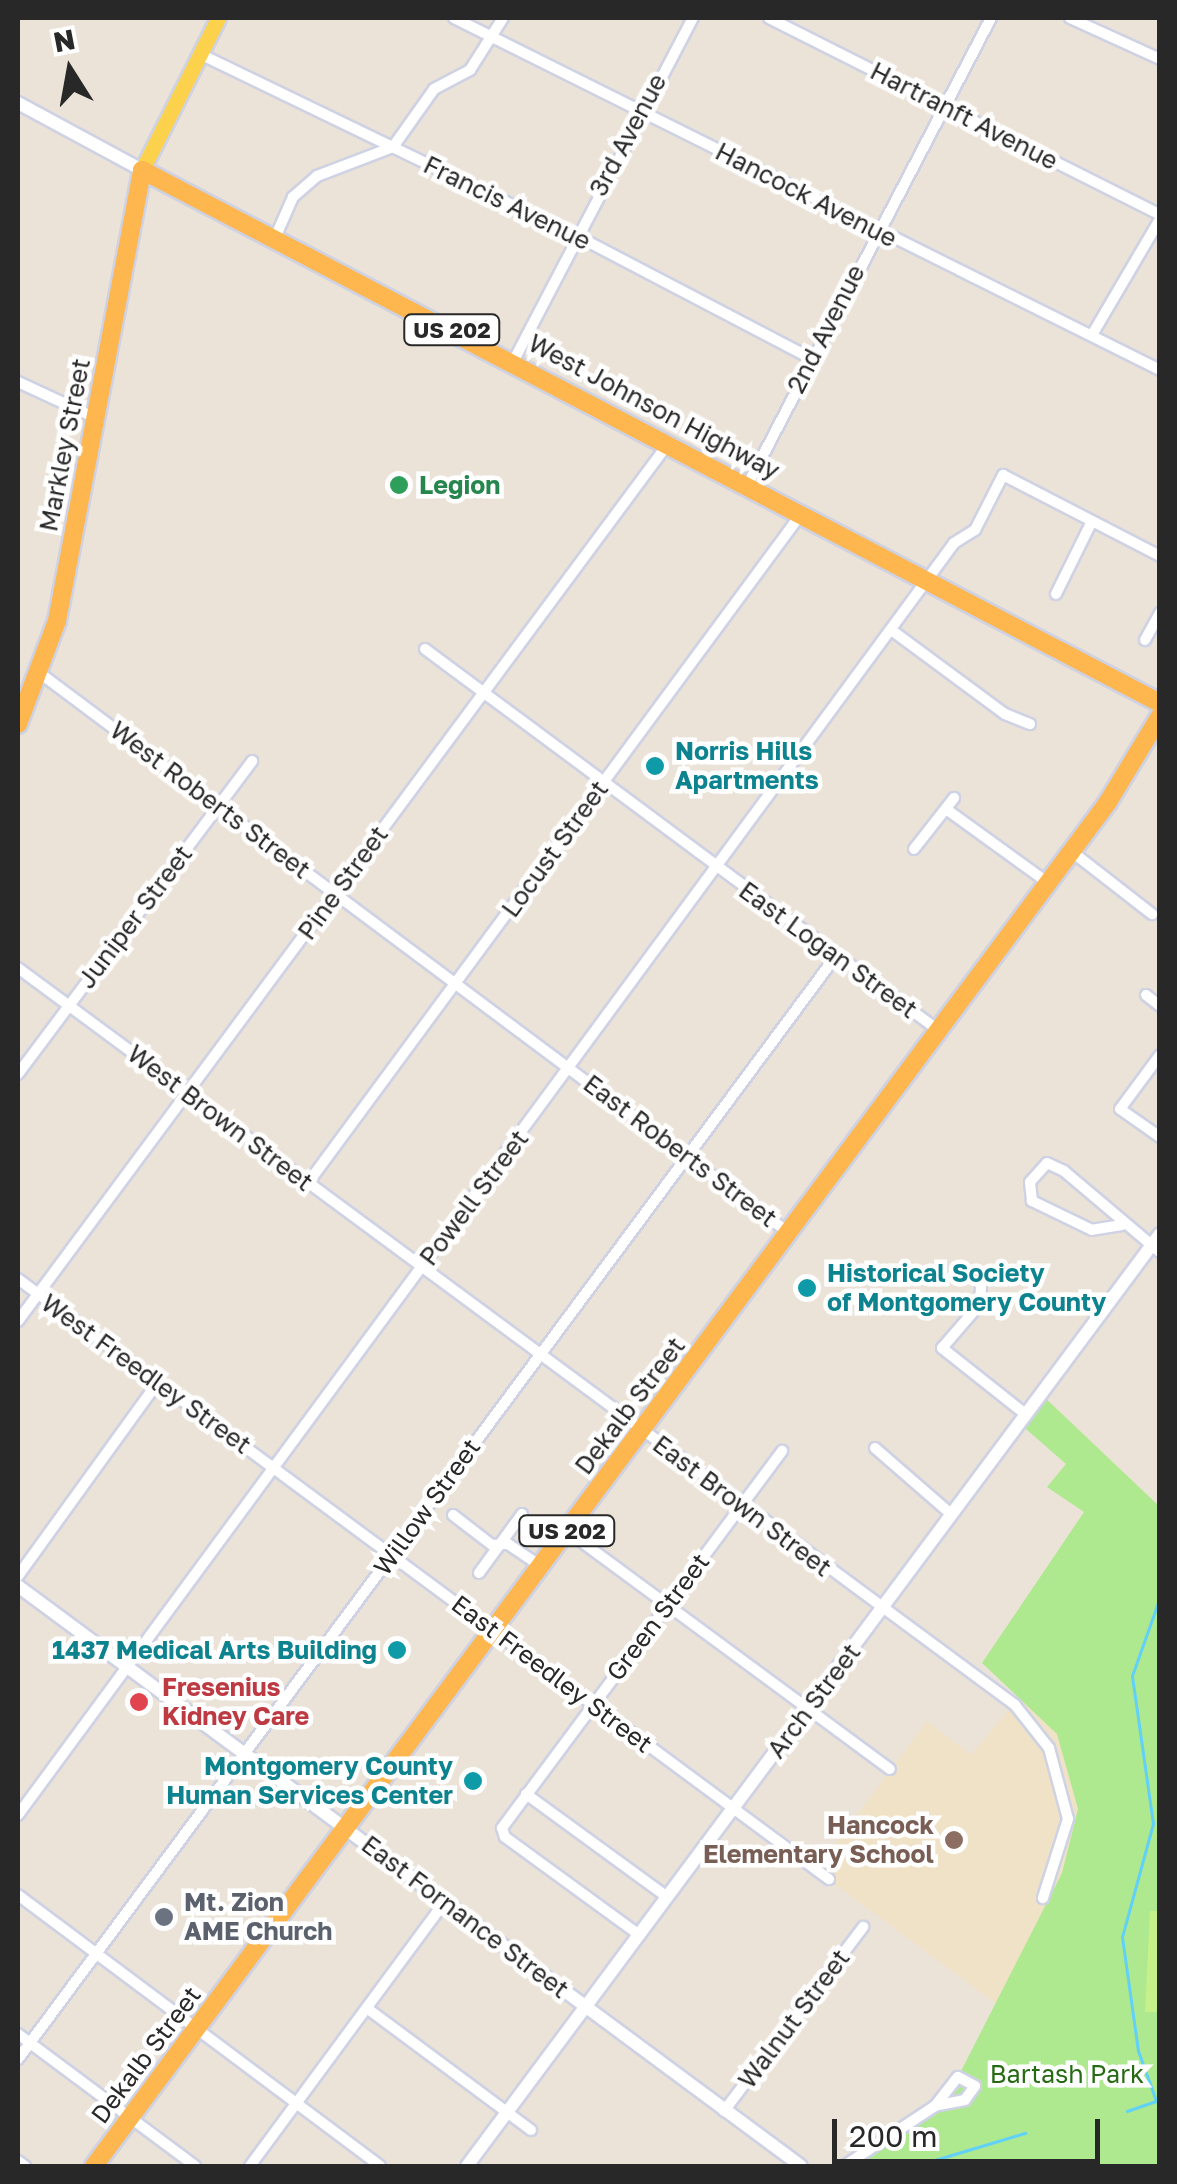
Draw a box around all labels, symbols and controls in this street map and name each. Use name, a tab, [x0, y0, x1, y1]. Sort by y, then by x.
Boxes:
north arrow	[20, 20, 120, 120]
text: N	[51, 22, 78, 58]
street label: Hartranft Avenue	[865, 56, 1063, 176]
street label: 3rd Avenue	[583, 69, 673, 201]
street label: Hancock Avenue	[710, 136, 902, 254]
street label: Francis Avenue	[419, 150, 595, 256]
street label: 2nd Avenue	[781, 260, 871, 398]
road number: US 202	[402, 313, 502, 347]
street label: West Johnson Highway	[523, 328, 785, 486]
street label: Markley Street	[34, 356, 96, 534]
place label: Legion	[419, 470, 500, 500]
marker: Legion	[388, 474, 410, 496]
street label: West Roberts Street	[104, 715, 316, 885]
place label: Norris Hills Apartments	[675, 737, 819, 796]
marker: Norris Hills Apartments	[644, 755, 666, 777]
street label: Locust Street	[495, 775, 615, 923]
street label: Pine Street	[292, 820, 394, 946]
street label: Juniper Street	[72, 840, 198, 994]
street label: East Logan Street	[733, 875, 923, 1025]
street label: West Brown Street	[122, 1039, 318, 1197]
street label: East Roberts Street	[578, 1069, 782, 1233]
street label: Powell Street	[413, 1124, 535, 1272]
place label: Historical Society of Montgomery County	[827, 1259, 1106, 1318]
marker: Historical Society of Montgomery County	[796, 1277, 818, 1299]
street label: West Freedley Street	[35, 1288, 257, 1460]
street label: Dekalb Street	[569, 1332, 691, 1480]
street label: East Brown Street	[647, 1429, 837, 1583]
street label: Willow Street	[367, 1433, 487, 1581]
road number: US 202	[517, 1514, 617, 1548]
street label: Green Street	[600, 1547, 716, 1687]
street label: East Freedley Street	[446, 1589, 658, 1759]
place label: 1437 Medical Arts Building	[52, 1635, 377, 1665]
street label: Arch Street	[761, 1638, 867, 1764]
marker: 1437 Medical Arts Building	[386, 1639, 408, 1661]
place label: Fresenius Kidney Care	[162, 1673, 309, 1732]
marker: Fresenius Kidney Care	[126, 1689, 152, 1715]
place label: Montgomery County Human Services Center	[166, 1752, 453, 1811]
marker: Montgomery County Human Services Center	[462, 1770, 484, 1792]
place label: Hancock Elementary School	[703, 1811, 934, 1870]
street label: East Fornance Street	[356, 1829, 574, 2005]
marker: Hancock Elementary School	[943, 1829, 965, 1851]
place label: Mt. Zion AME Church	[184, 1888, 332, 1947]
marker: Mt. Zion AME Church	[153, 1906, 175, 1928]
street label: Walnut Street	[732, 1944, 856, 2094]
street label: Dekalb Street	[85, 1981, 207, 2129]
park label: Bartash Park	[990, 2059, 1144, 2089]
scale bar	[837, 2099, 1104, 2161]
text: 200 m	[849, 2118, 938, 2154]

